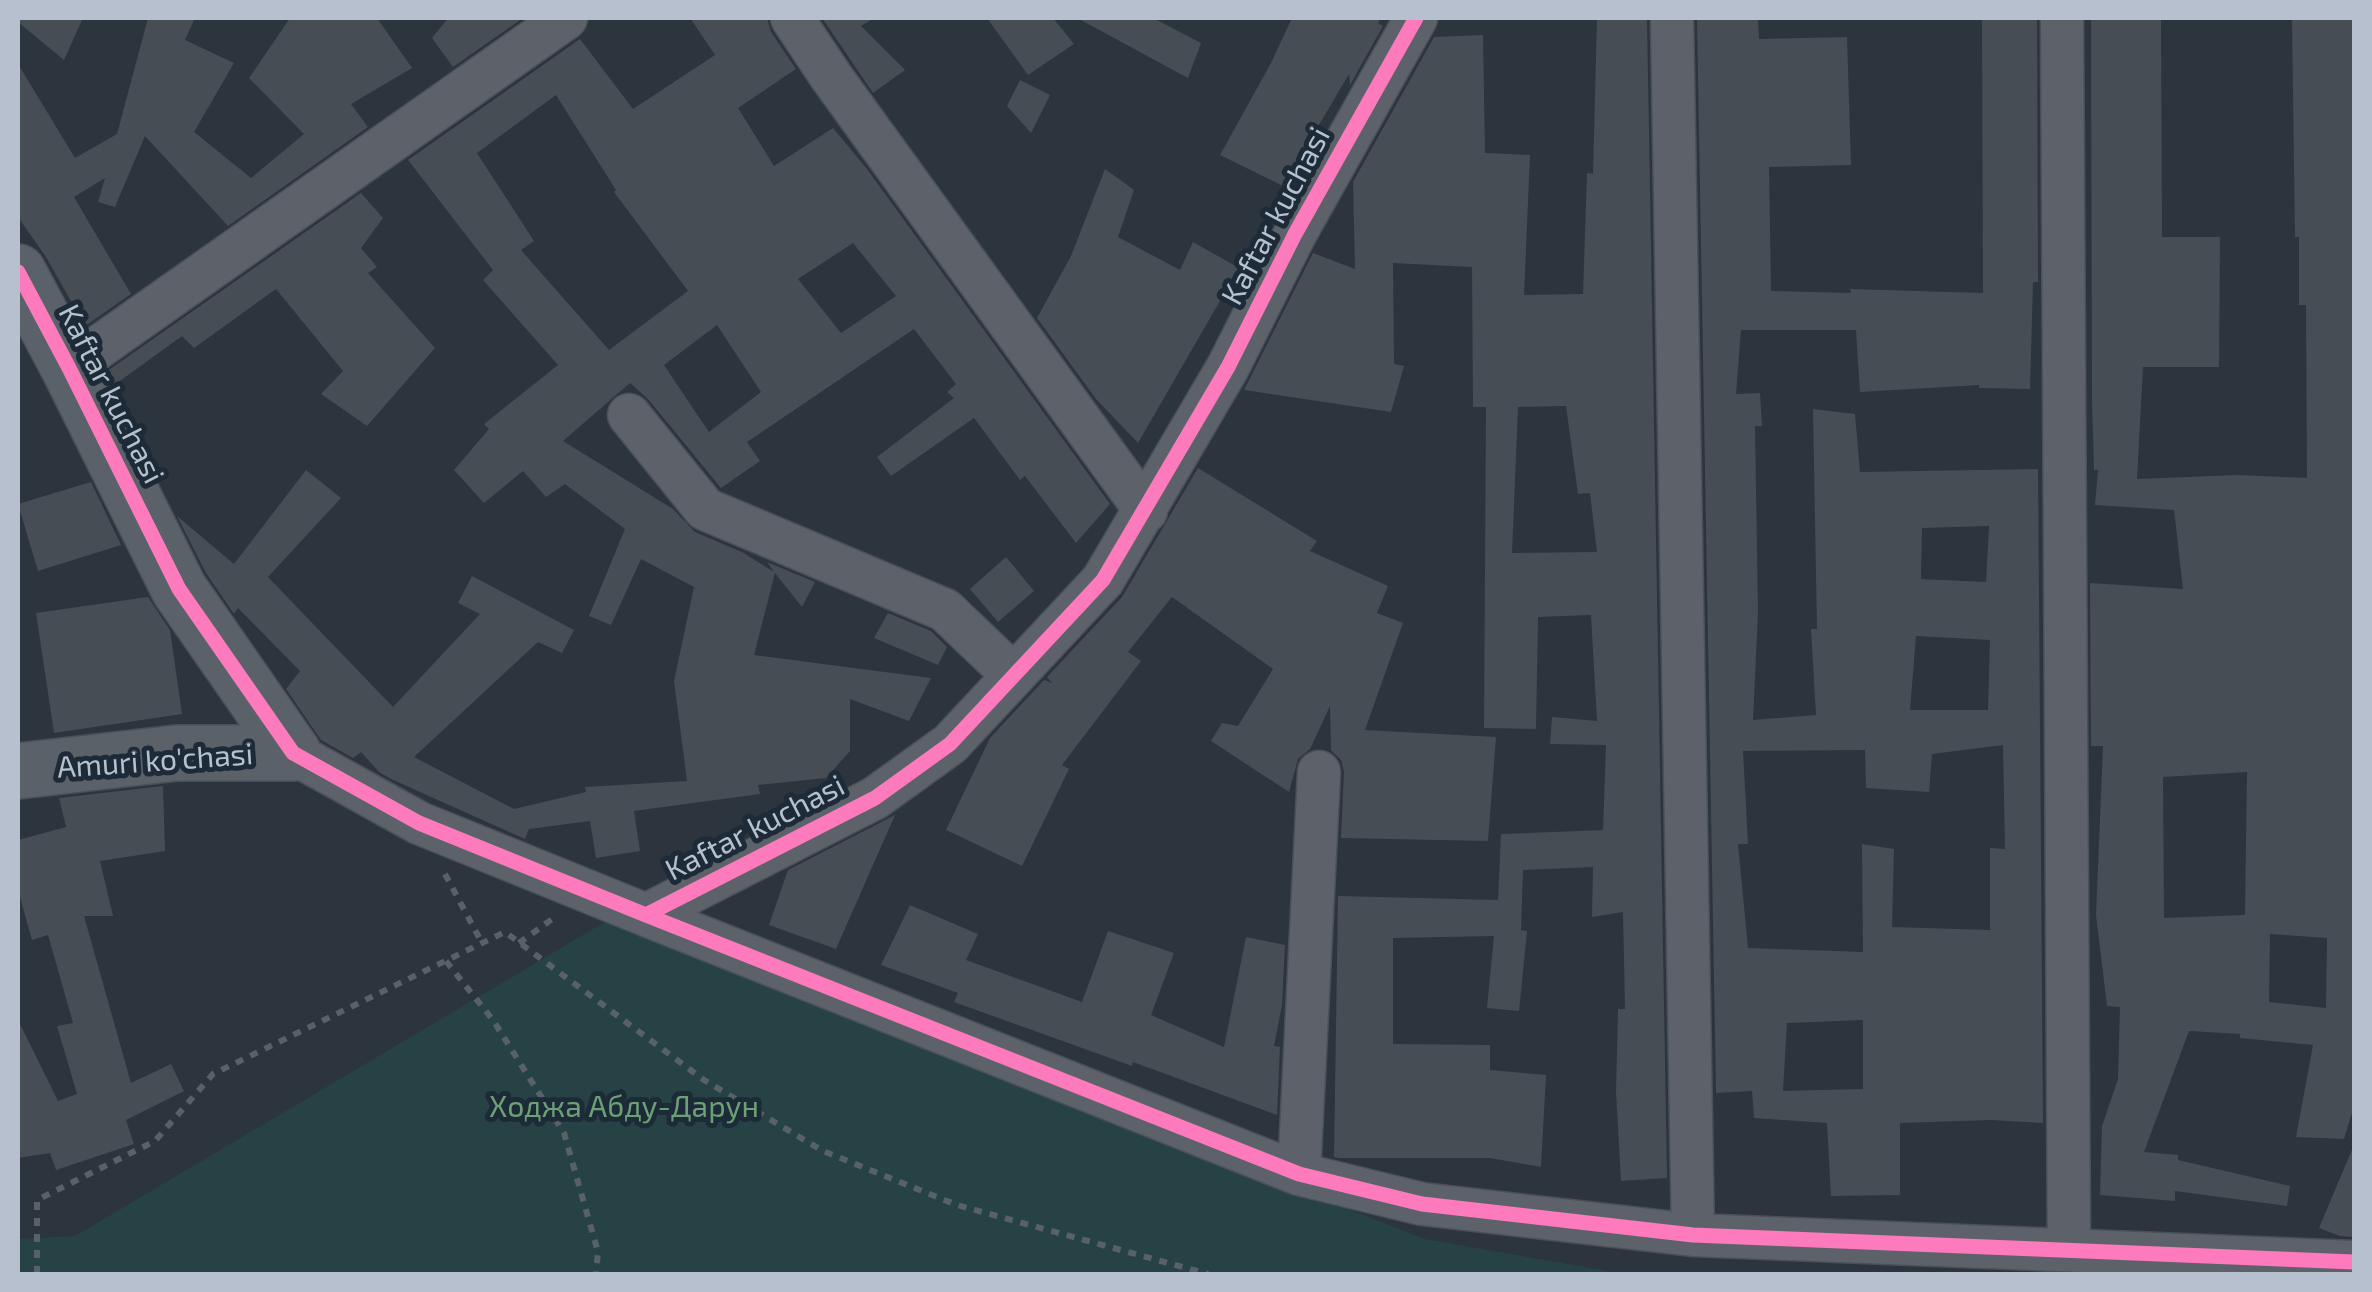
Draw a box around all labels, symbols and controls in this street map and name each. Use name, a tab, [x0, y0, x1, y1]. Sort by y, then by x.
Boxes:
street label: Kaftar kuchasi	[1214, 121, 1338, 311]
street label: Kaftar kuchasi	[51, 299, 171, 489]
street label: Amuri ko'chasi	[56, 736, 254, 786]
street label: Kaftar kuchasi	[660, 768, 850, 888]
park label: Ходжа Абду-Дарун	[489, 1089, 759, 1125]

